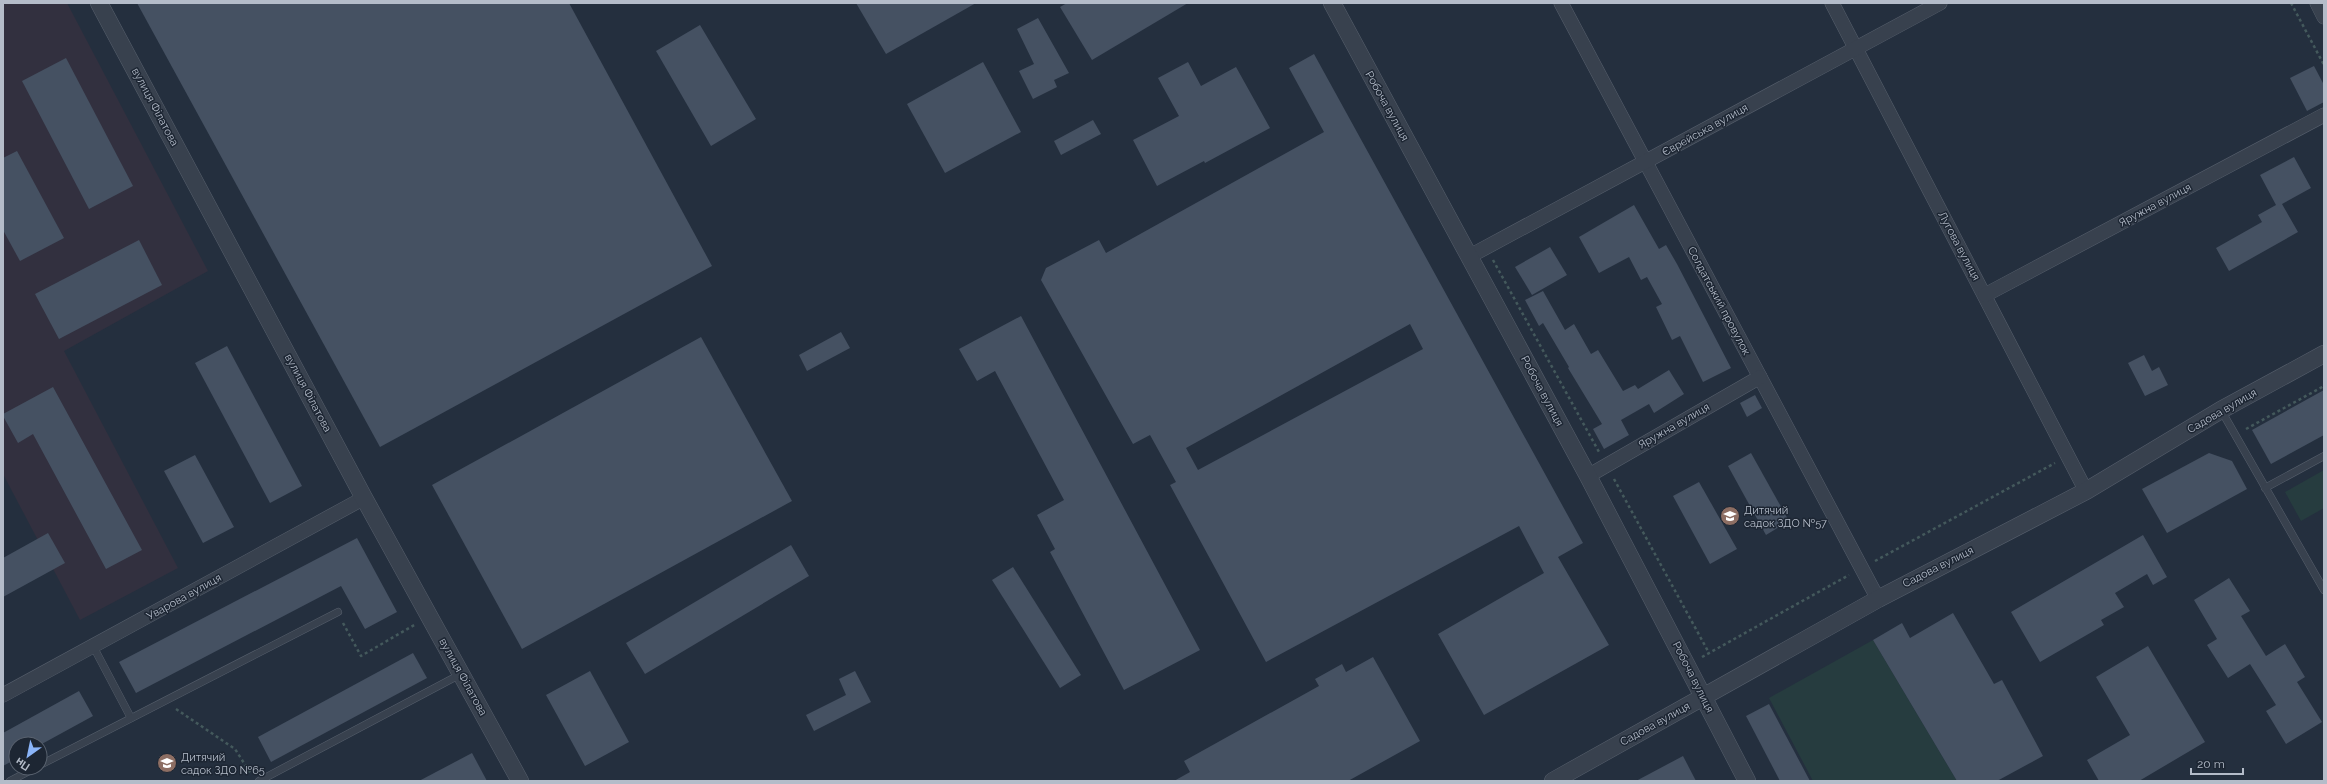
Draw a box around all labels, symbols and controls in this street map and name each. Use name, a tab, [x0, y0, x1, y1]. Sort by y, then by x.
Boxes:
street label: вулиця Філатова	[129, 66, 181, 148]
street label: Робоча вулиця	[1362, 69, 1412, 143]
street label: Єврейська вулиця	[1660, 101, 1750, 159]
street label: Яружна вулиця	[2117, 180, 2193, 230]
street label: Лугова вулиця	[1935, 209, 1983, 283]
street label: Солдатський провулок	[1685, 245, 1753, 358]
street label: вулиця Філатова	[282, 352, 334, 434]
street label: Робоча вулиця	[1518, 354, 1566, 428]
street label: Садова вулиця	[2185, 386, 2259, 436]
street label: Яружна вулиця	[1636, 400, 1712, 452]
place label: Дитячий садок ЗДО №57	[1744, 504, 1827, 530]
school or university icon: Дитячий садок ЗДО №57	[1719, 505, 1741, 527]
street label: Садова вулиця	[1900, 544, 1976, 590]
street label: Уварова вулиця	[144, 571, 224, 623]
street label: вулиця Філатова	[436, 636, 490, 718]
street label: Робоча вулиця	[1670, 639, 1716, 715]
street label: Садова вулиця	[1618, 699, 1692, 749]
north arrow	[8, 736, 48, 776]
scale bar	[2191, 750, 2243, 776]
place label: Дитячий садок ЗДО №65	[181, 751, 265, 777]
school or university icon: Дитячий садок ЗДО №65	[156, 752, 178, 774]
text: Пн	[13, 755, 33, 773]
text: 20 m	[2197, 757, 2225, 771]

